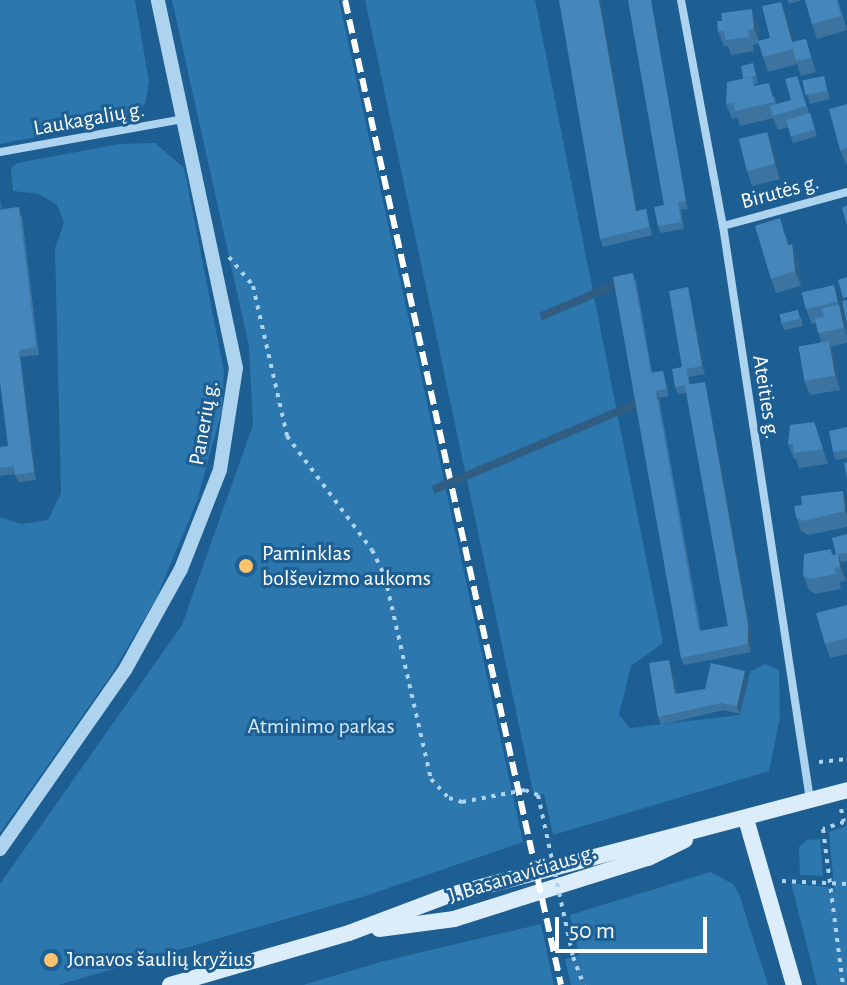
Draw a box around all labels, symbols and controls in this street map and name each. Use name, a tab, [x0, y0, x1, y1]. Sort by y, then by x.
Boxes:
street label: Laukagalių g.	[31, 96, 147, 142]
street label: Birutės g.	[738, 169, 822, 215]
street label: Ateities g.	[746, 353, 786, 441]
street label: Panerių g.	[184, 379, 224, 467]
place label: Paminklas bolševizmo aukoms	[262, 540, 431, 592]
marker: Paminklas bolševizmo aukoms	[237, 557, 255, 575]
park label: Atminimo parkas	[247, 714, 395, 740]
street label: J. Basanavičiaus g.	[445, 839, 599, 909]
scale bar	[559, 901, 711, 951]
text: 50 m	[569, 919, 615, 943]
place label: Jonavos šaulių kryžius	[67, 947, 252, 973]
marker: Jonavos šaulių kryžius	[42, 951, 60, 969]

